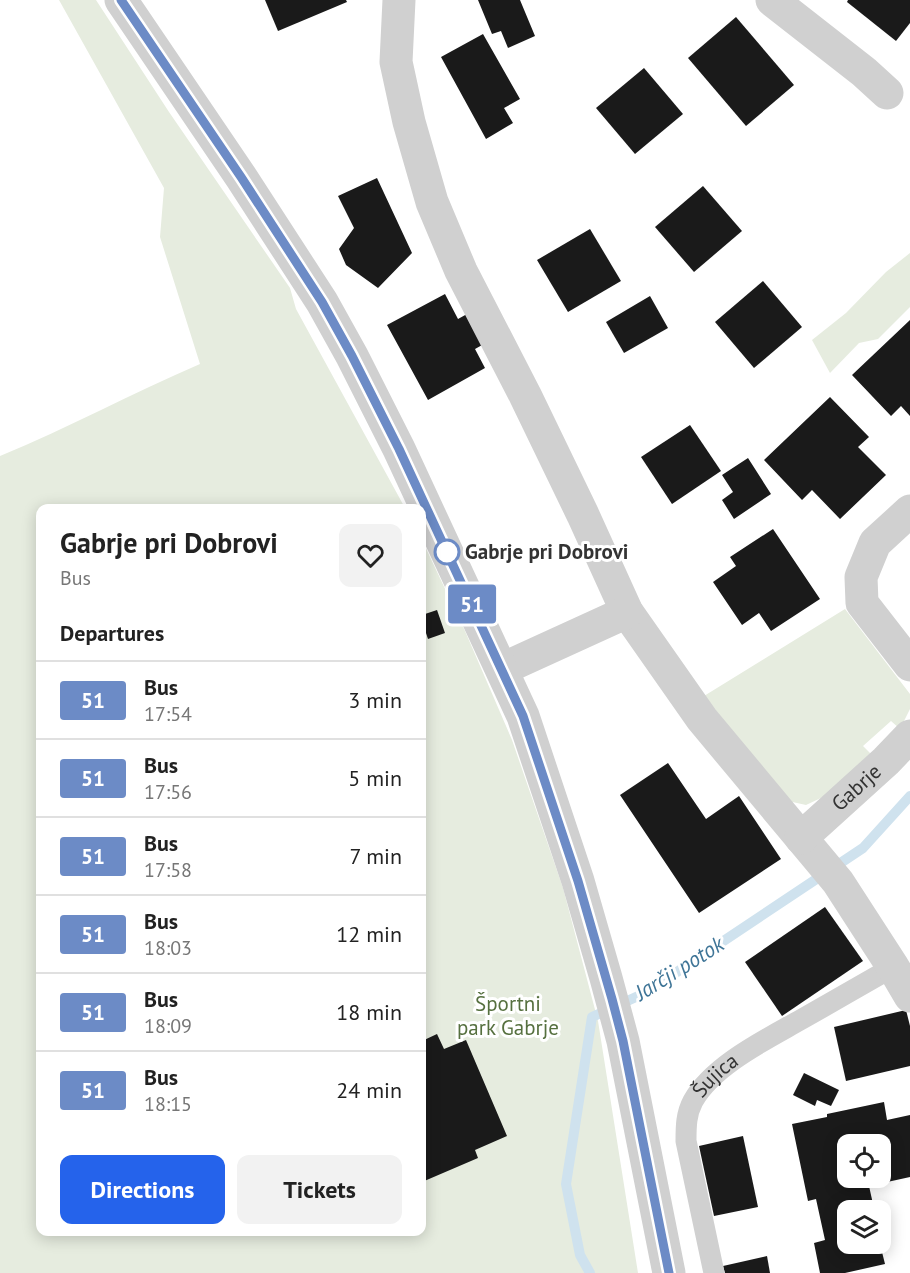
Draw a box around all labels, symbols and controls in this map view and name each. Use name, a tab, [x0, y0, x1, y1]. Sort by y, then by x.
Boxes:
text: Gabrje pri Dobrovi	[60, 524, 278, 561]
button: heart	[339, 524, 402, 587]
place label: Gabrje pri Dobrovi	[465, 538, 628, 565]
marker: Gabrje pri Dobrovi	[434, 539, 460, 565]
text: Bus	[60, 565, 91, 591]
line badge: 51	[445, 584, 499, 624]
text: 51	[460, 591, 484, 618]
text: Departures	[60, 619, 164, 647]
text: Bus	[144, 673, 178, 701]
text: 3 min	[348, 686, 402, 714]
text: 51	[81, 687, 105, 714]
text: 17:54	[144, 701, 192, 727]
text: Bus	[144, 751, 178, 779]
street label: Gabrje	[826, 758, 887, 817]
text: 5 min	[348, 764, 402, 792]
text: 51	[81, 765, 105, 792]
text: 17:56	[144, 779, 192, 805]
text: Bus	[144, 829, 178, 857]
text: 7 min	[350, 842, 402, 870]
text: 51	[81, 843, 105, 870]
text: 17:58	[144, 857, 192, 883]
text: Bus	[144, 907, 178, 935]
text: 12 min	[336, 920, 402, 948]
text: 51	[81, 921, 105, 948]
water label: Jarčji potok	[627, 929, 730, 1007]
text: 18:03	[144, 935, 192, 961]
text: Bus	[144, 985, 178, 1013]
park label: Športni park Gabrje	[457, 990, 559, 1041]
text: 18 min	[336, 998, 402, 1026]
text: 51	[81, 999, 105, 1026]
text: 18:09	[144, 1013, 192, 1039]
street label: Šujica	[686, 1047, 743, 1103]
text: Bus	[144, 1063, 178, 1091]
text: 24 min	[336, 1076, 402, 1104]
text: 51	[81, 1077, 105, 1104]
text: 18:15	[144, 1091, 192, 1117]
map controls	[837, 1134, 891, 1254]
button: locate	[837, 1134, 891, 1188]
button: Directions	[60, 1155, 225, 1224]
button: Tickets	[237, 1155, 402, 1224]
button: layers	[837, 1200, 891, 1254]

